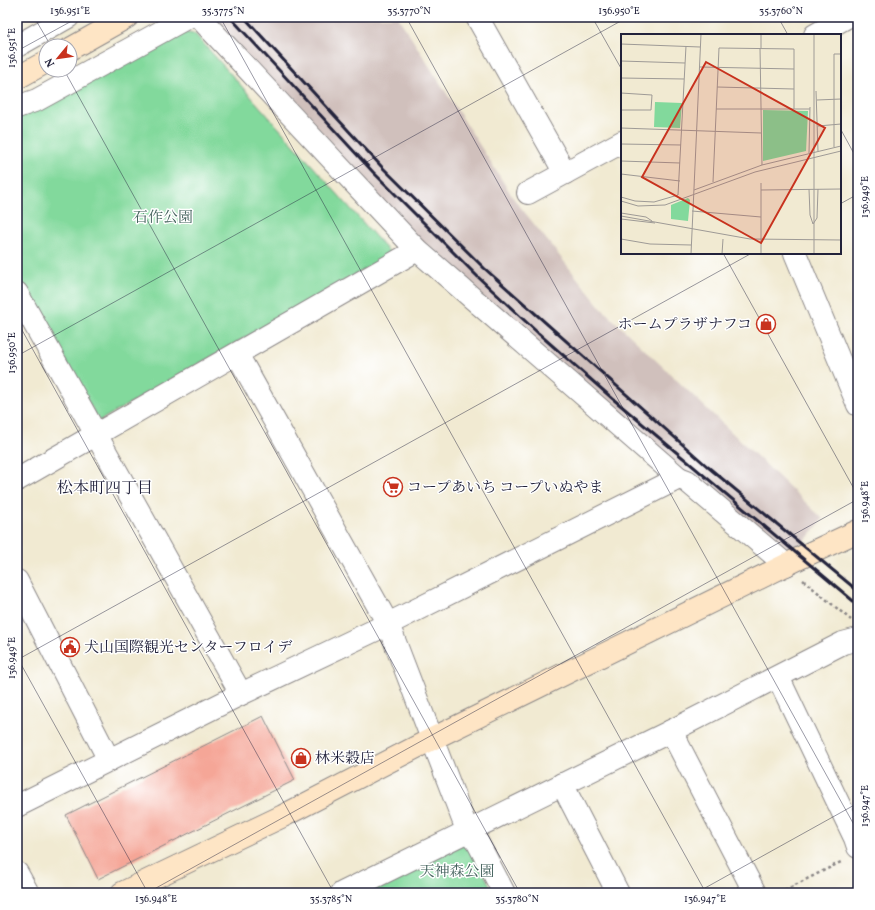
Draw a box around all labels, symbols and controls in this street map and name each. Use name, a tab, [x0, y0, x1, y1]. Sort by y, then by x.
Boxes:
text: 136.951°E	[50, 4, 90, 18]
text: 35.3775°N	[202, 4, 245, 18]
text: 35.3770°N	[387, 4, 431, 18]
text: 136.950°E	[598, 4, 640, 18]
text: 35.3760°N	[759, 4, 804, 18]
text: 136.951°E	[5, 28, 19, 68]
inset map	[621, 34, 841, 254]
north arrow	[38, 38, 78, 78]
text: N	[42, 55, 59, 69]
text: 136.949°E	[858, 176, 872, 218]
park label: 石作公園	[133, 208, 193, 229]
shop icon: ホームプラザナフコ	[755, 313, 777, 335]
place label: ホームプラザナフコ	[618, 315, 752, 336]
text: 136.950°E	[5, 332, 19, 374]
supermarket icon: コープあいち コープいぬやま	[382, 476, 404, 498]
district label: 松本町四丁目	[57, 478, 153, 500]
place label: コープあいち コープいぬやま	[407, 478, 604, 499]
text: 136.948°E	[858, 481, 872, 523]
public building icon: 犬山国際観光センターフロイデ	[59, 636, 81, 658]
text: 136.949°E	[5, 637, 19, 679]
place label: 犬山国際観光センターフロイデ	[84, 638, 292, 659]
shop icon: 林米穀店	[290, 747, 312, 769]
place label: 林米穀店	[315, 749, 375, 770]
text: 136.947°E	[858, 785, 872, 827]
park label: 天神森公園	[419, 862, 495, 883]
text: 136.948°E	[135, 892, 177, 906]
text: 35.3785°N	[310, 892, 353, 906]
text: 35.3780°N	[495, 892, 539, 906]
text: 136.947°E	[684, 892, 726, 906]

